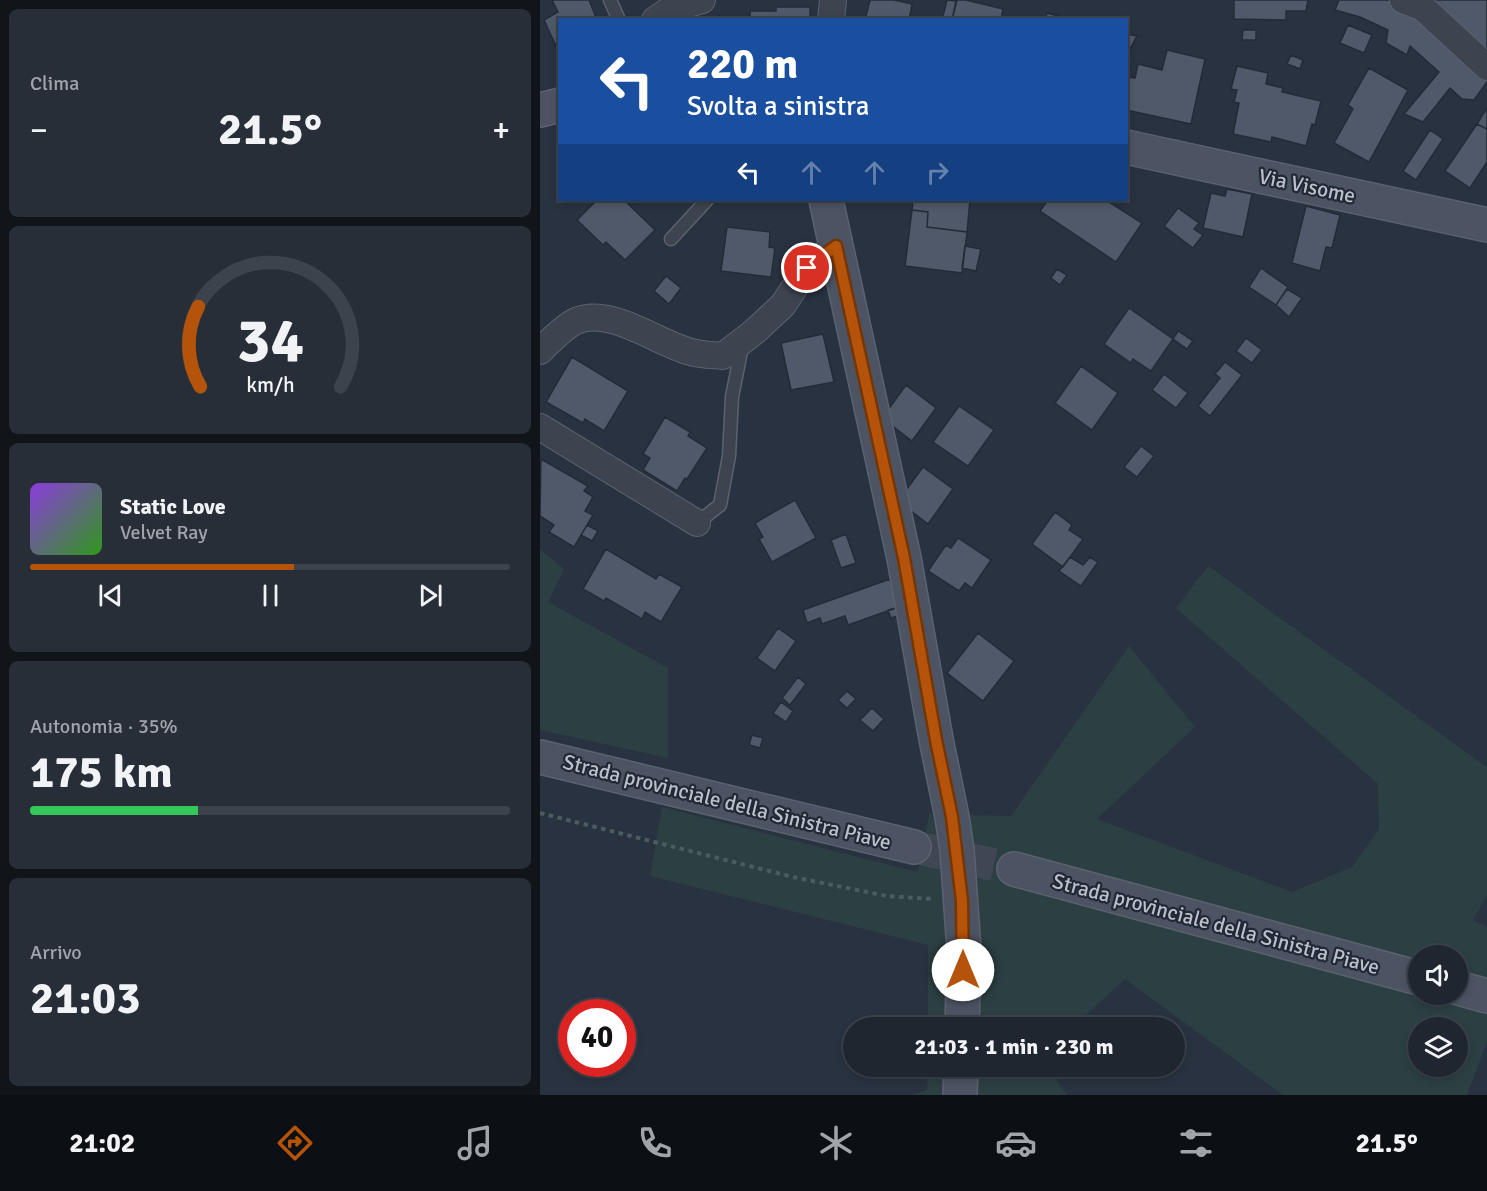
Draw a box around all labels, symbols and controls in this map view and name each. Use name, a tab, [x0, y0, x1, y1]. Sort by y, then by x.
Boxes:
text: 220 m	[687, 39, 798, 90]
icon: left	[588, 42, 666, 120]
text: Clima	[30, 71, 79, 96]
text: Svolta a sinistra	[687, 90, 870, 123]
text: 21.5°	[218, 102, 322, 157]
text: −	[30, 110, 48, 151]
text: +	[492, 110, 510, 151]
icon: left	[732, 156, 765, 189]
icon: ahead	[795, 156, 828, 189]
icon: ahead	[858, 156, 891, 189]
icon: right	[921, 156, 954, 189]
street label: Via Visome	[1256, 163, 1358, 209]
pin	[781, 242, 832, 293]
icon: arrive	[790, 251, 823, 284]
text: 34	[236, 302, 304, 379]
text: km/h	[246, 373, 294, 399]
text: Static Love	[120, 493, 226, 520]
text: Velvet Ray	[120, 520, 208, 545]
icon: previous	[94, 579, 127, 612]
icon: pause	[254, 579, 287, 612]
icon: next	[414, 579, 447, 612]
text: Autonomia · 35%	[30, 714, 178, 739]
text: 175 km	[30, 745, 173, 800]
street label: Strada provinciale della Sinistra Piave	[560, 749, 894, 855]
street label: Strada provinciale della Sinistra Piave	[1050, 868, 1382, 980]
position arrow	[931, 938, 995, 1002]
text: Arrivo	[30, 940, 82, 965]
map controls	[1408, 945, 1468, 1077]
button: sound	[1408, 945, 1468, 1005]
text: 21:03	[30, 971, 140, 1026]
speed limit sign: 40	[558, 999, 636, 1077]
button: layers	[1408, 1017, 1468, 1077]
text: 21:03 · 1 min · 230 m	[914, 1033, 1114, 1060]
icon: directions	[274, 1122, 316, 1164]
icon: music	[454, 1122, 496, 1164]
icon: phone	[634, 1122, 676, 1164]
icon: climate	[815, 1122, 857, 1164]
icon: car	[995, 1122, 1037, 1164]
icon: filters	[1175, 1122, 1217, 1164]
text: 21:02	[69, 1127, 135, 1160]
text: 21.5°	[1356, 1127, 1418, 1160]

